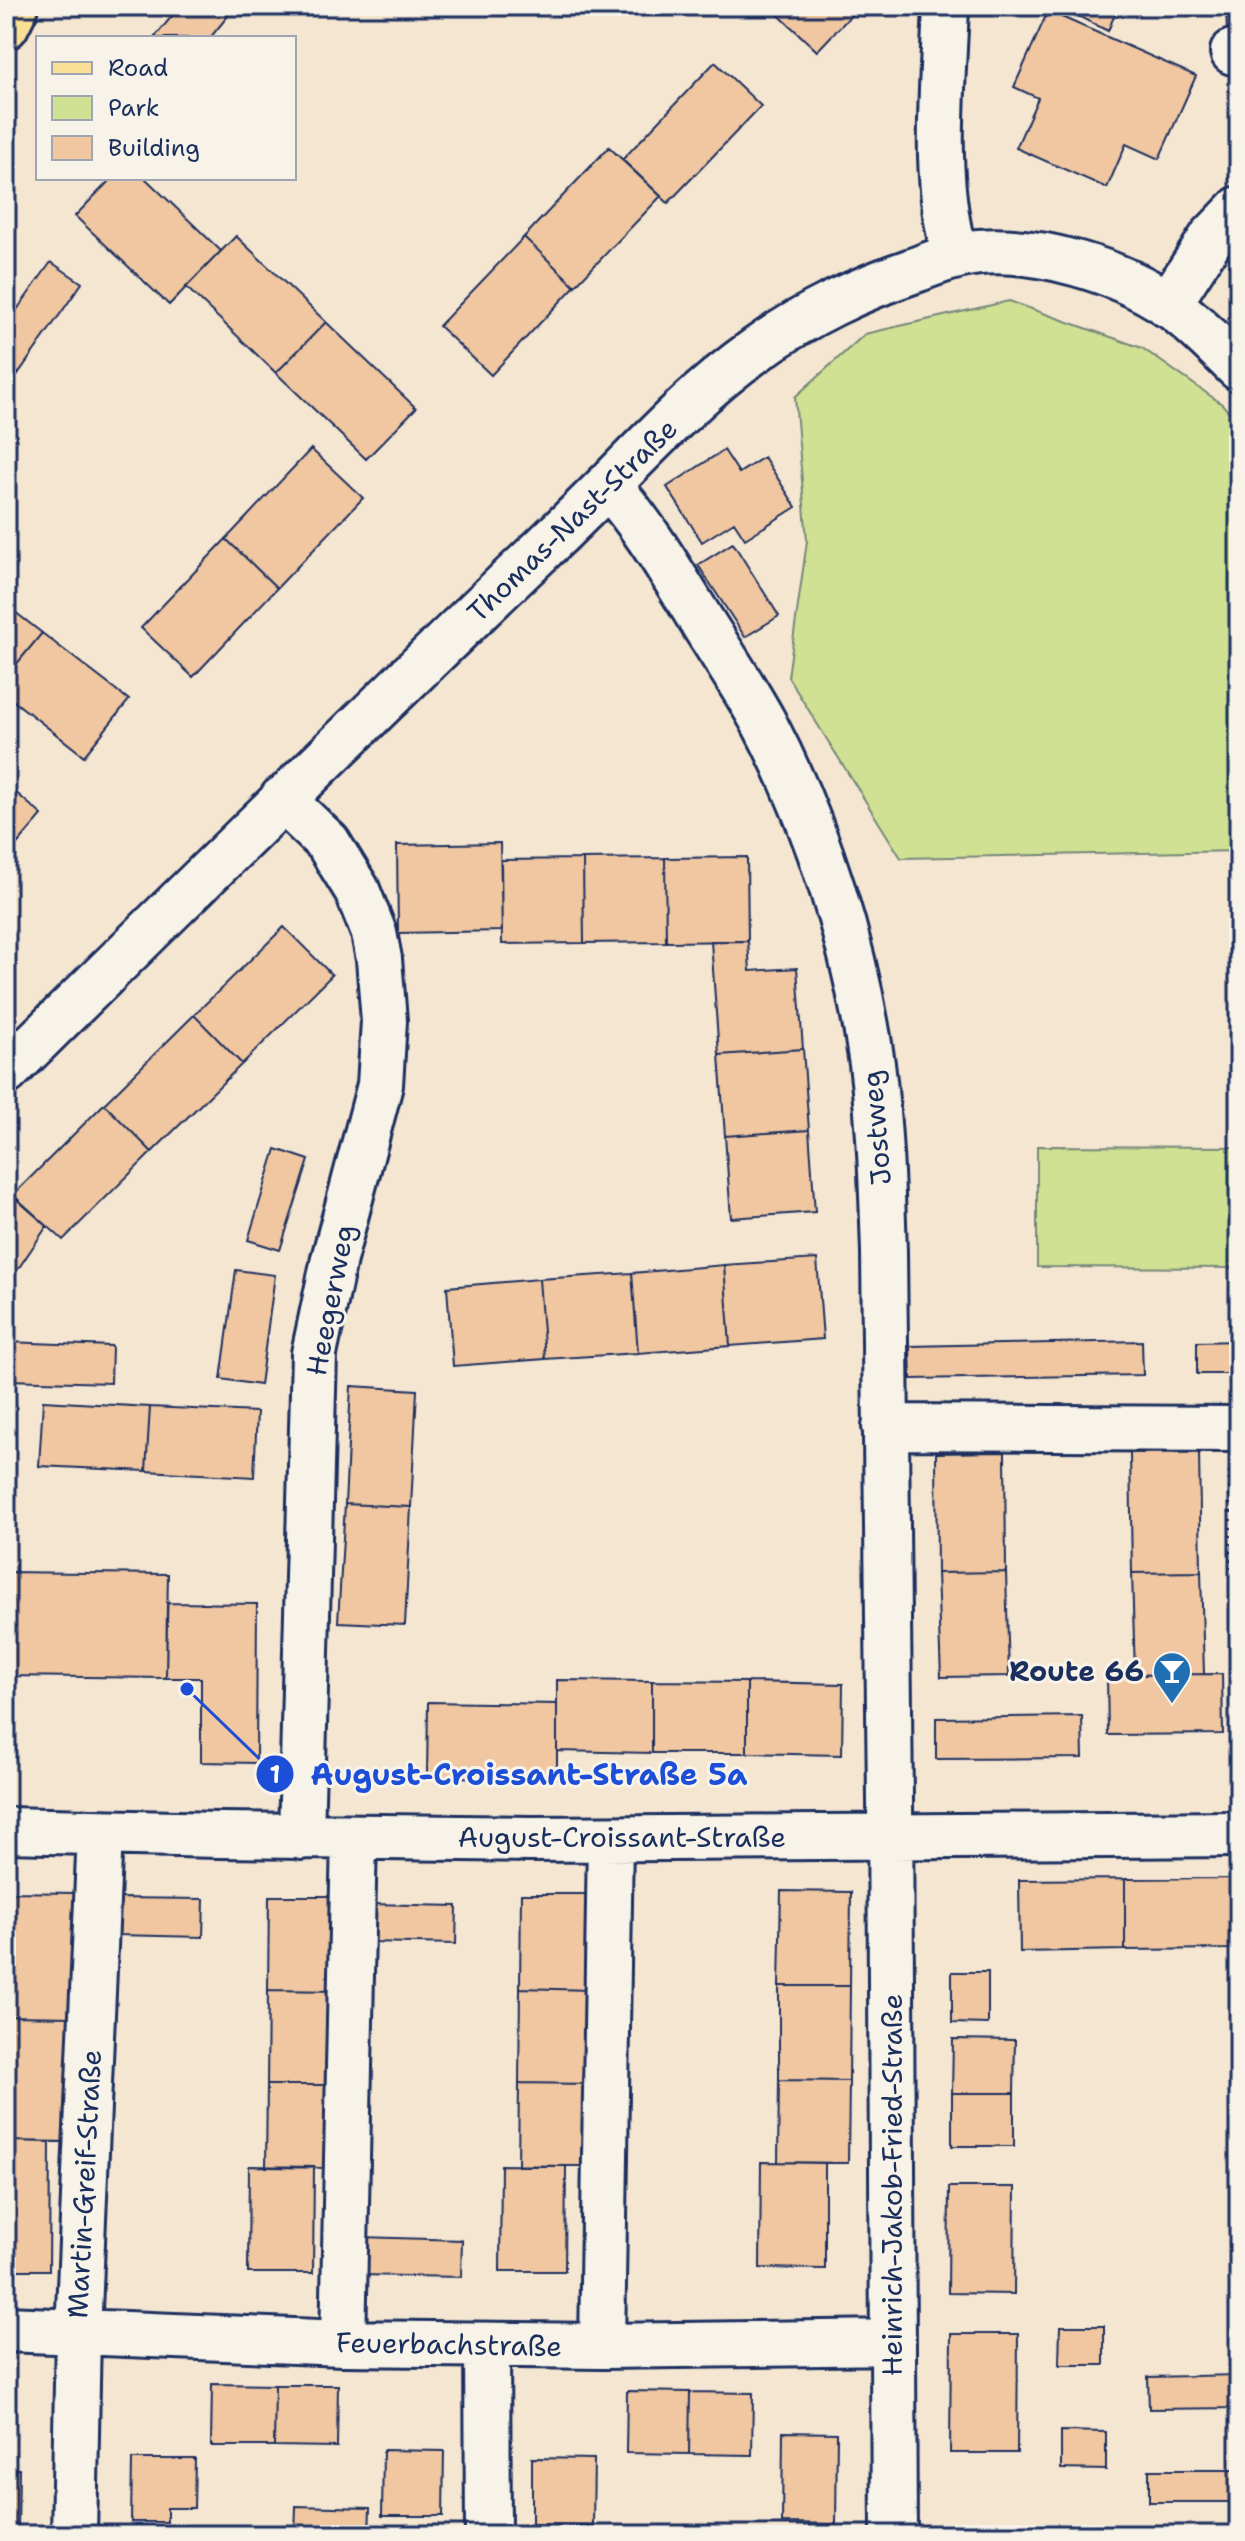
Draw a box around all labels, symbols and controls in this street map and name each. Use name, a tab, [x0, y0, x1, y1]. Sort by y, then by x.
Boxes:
legend	[36, 36, 296, 180]
text: Road	[108, 52, 168, 84]
text: Park	[108, 92, 160, 124]
text: Building	[108, 132, 200, 164]
street label: Thomas-Nast-Straße	[459, 410, 685, 630]
street label: Jostweg	[852, 1069, 900, 1187]
street label: Heegerweg	[297, 1221, 363, 1379]
bar icon: Route 66	[1151, 1650, 1193, 1705]
place label: Route 66	[1009, 1652, 1144, 1690]
callout: August-Croissant-Straße 5a	[255, 1747, 764, 1801]
text: August-Croissant-Straße 5a	[311, 1754, 748, 1795]
text: 1	[270, 1759, 280, 1791]
street label: August-Croissant-Straße	[458, 1818, 786, 1856]
street label: Heinrich-Jakob-Fried-Straße	[873, 1994, 911, 2376]
street label: Martin-Greif-Straße	[58, 2049, 110, 2319]
street label: Feuerbachstraße	[336, 2323, 562, 2365]

